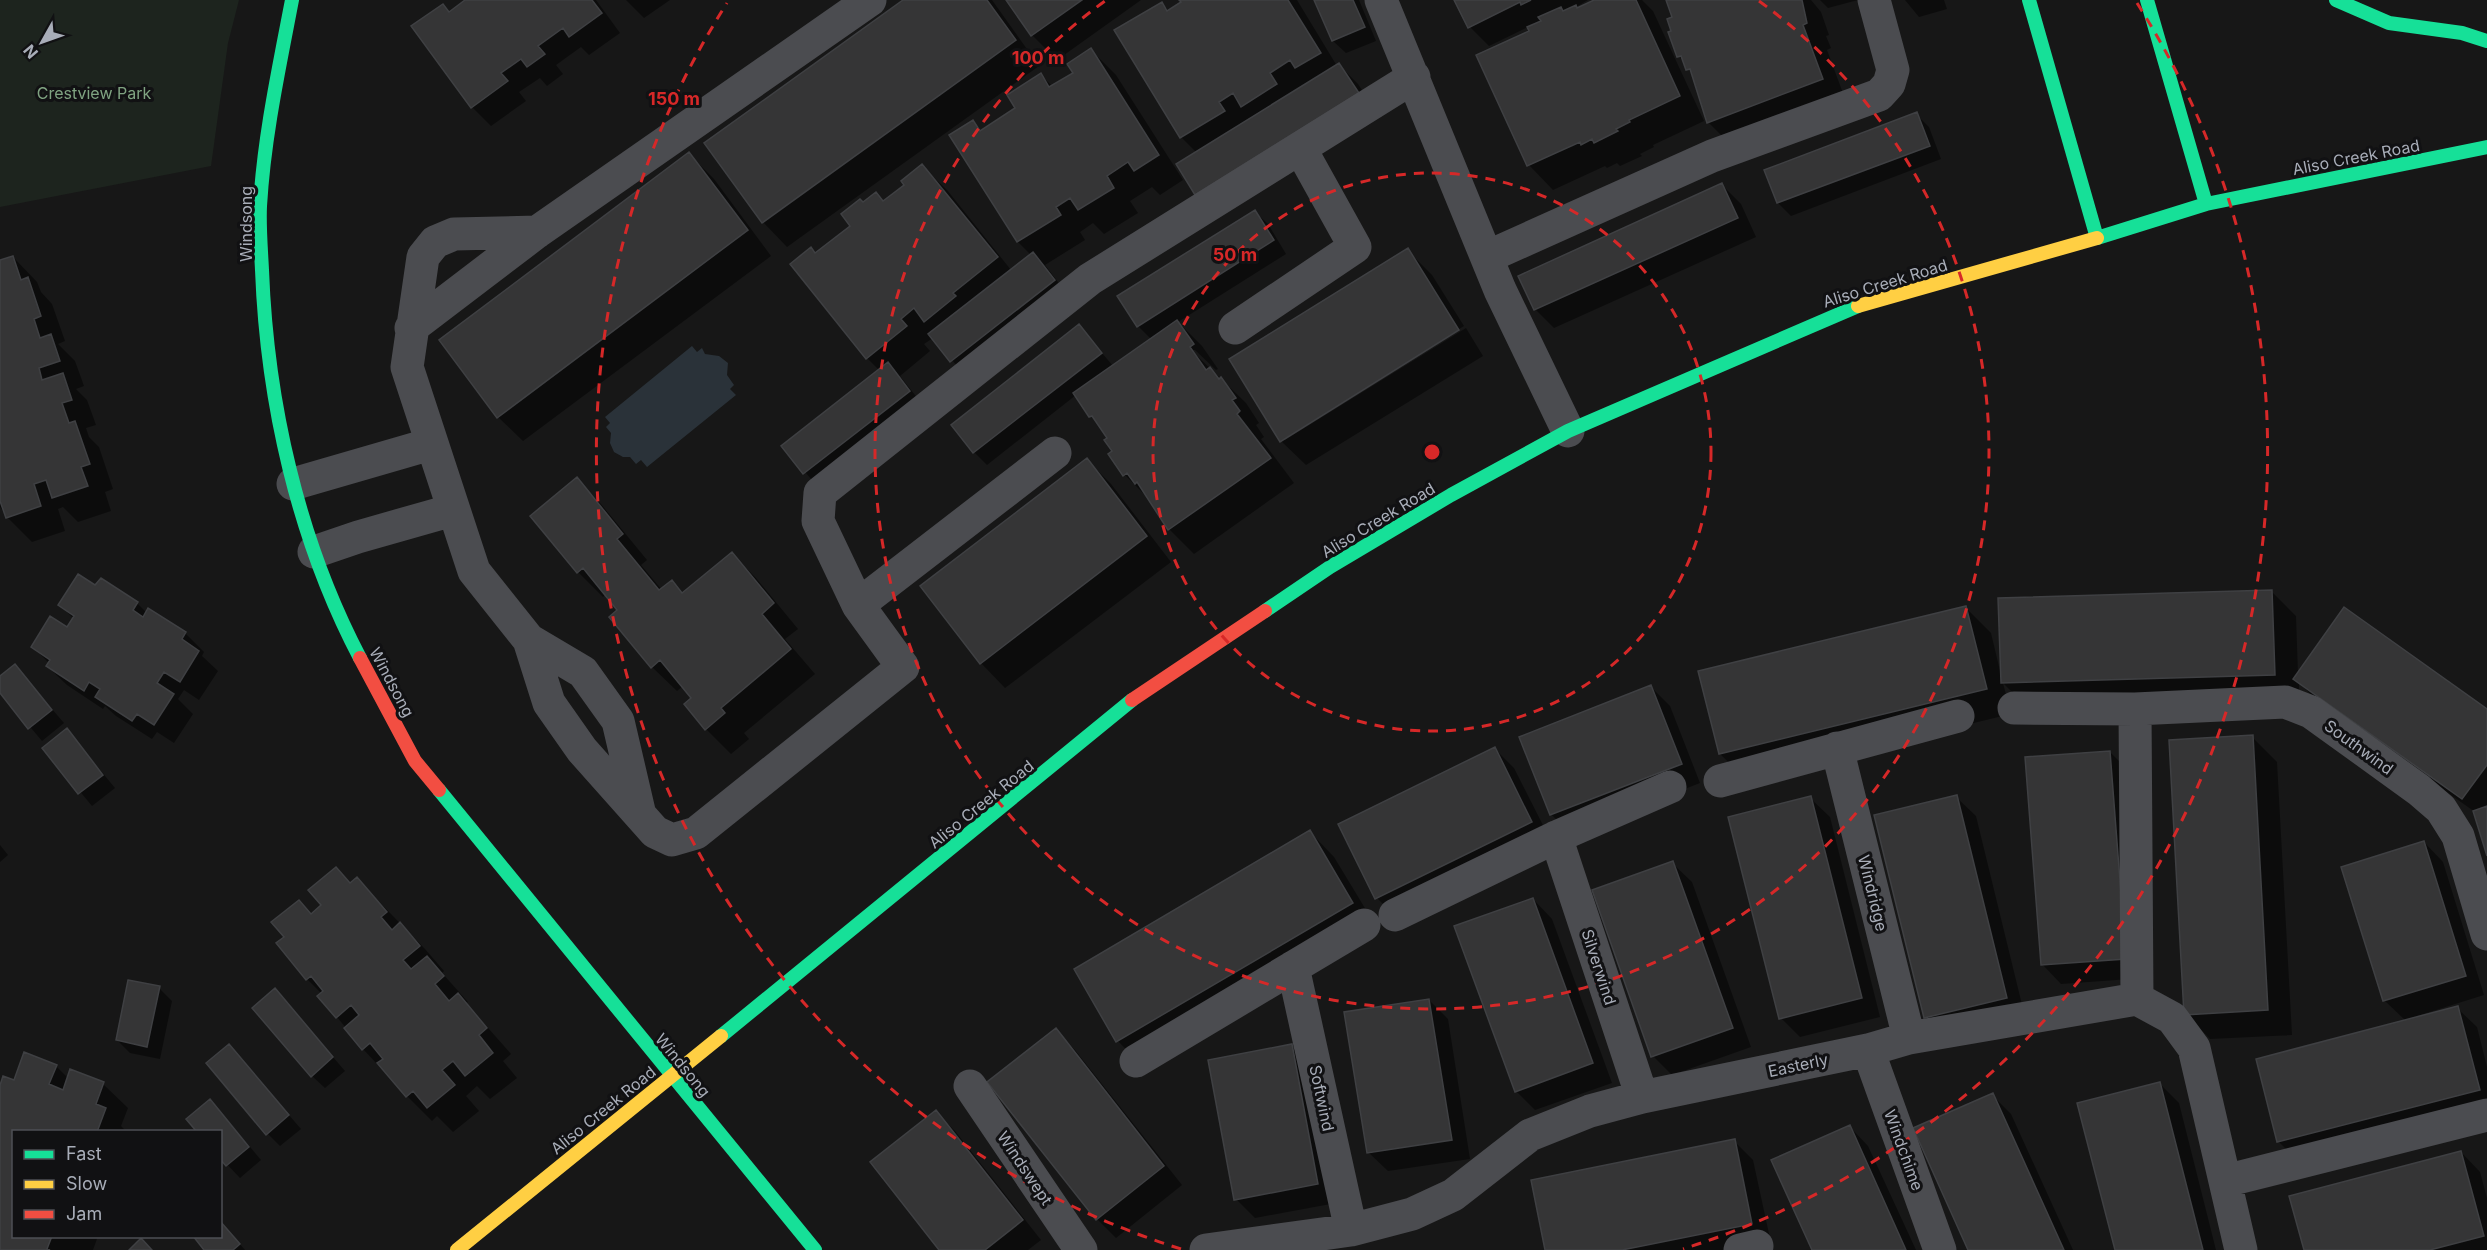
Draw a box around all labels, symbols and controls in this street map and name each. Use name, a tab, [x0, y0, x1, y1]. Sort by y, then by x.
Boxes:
north arrow	[12, 12, 72, 72]
text: N	[19, 41, 42, 63]
text: 100 m	[1012, 47, 1064, 68]
park label: Crestview Park	[37, 83, 151, 103]
text: 150 m	[648, 88, 700, 109]
street label: Aliso Creek Road	[2291, 135, 2421, 179]
street label: Windsong	[236, 186, 256, 262]
text: 50 m	[1213, 244, 1257, 265]
street label: Aliso Creek Road	[1820, 255, 1950, 311]
centre of rings	[1422, 442, 1442, 462]
street label: Aliso Creek Road	[1317, 478, 1439, 562]
street label: Windsong	[365, 644, 419, 720]
street label: Southwind	[2321, 715, 2397, 779]
street label: Aliso Creek Road	[924, 756, 1038, 852]
street label: Windridge	[1854, 853, 1892, 933]
street label: Silverwind	[1577, 927, 1621, 1007]
street label: Windsong	[651, 1029, 715, 1101]
street label: Easterly	[1766, 1049, 1830, 1081]
street label: Aliso Creek Road	[546, 1062, 660, 1158]
street label: Softwind	[1305, 1063, 1339, 1133]
street label: Windchime	[1880, 1107, 1928, 1193]
street label: Windswept	[993, 1127, 1057, 1209]
legend	[12, 1130, 222, 1238]
text: Fast	[66, 1143, 102, 1164]
text: Slow	[66, 1173, 107, 1194]
text: Jam	[66, 1203, 102, 1224]

